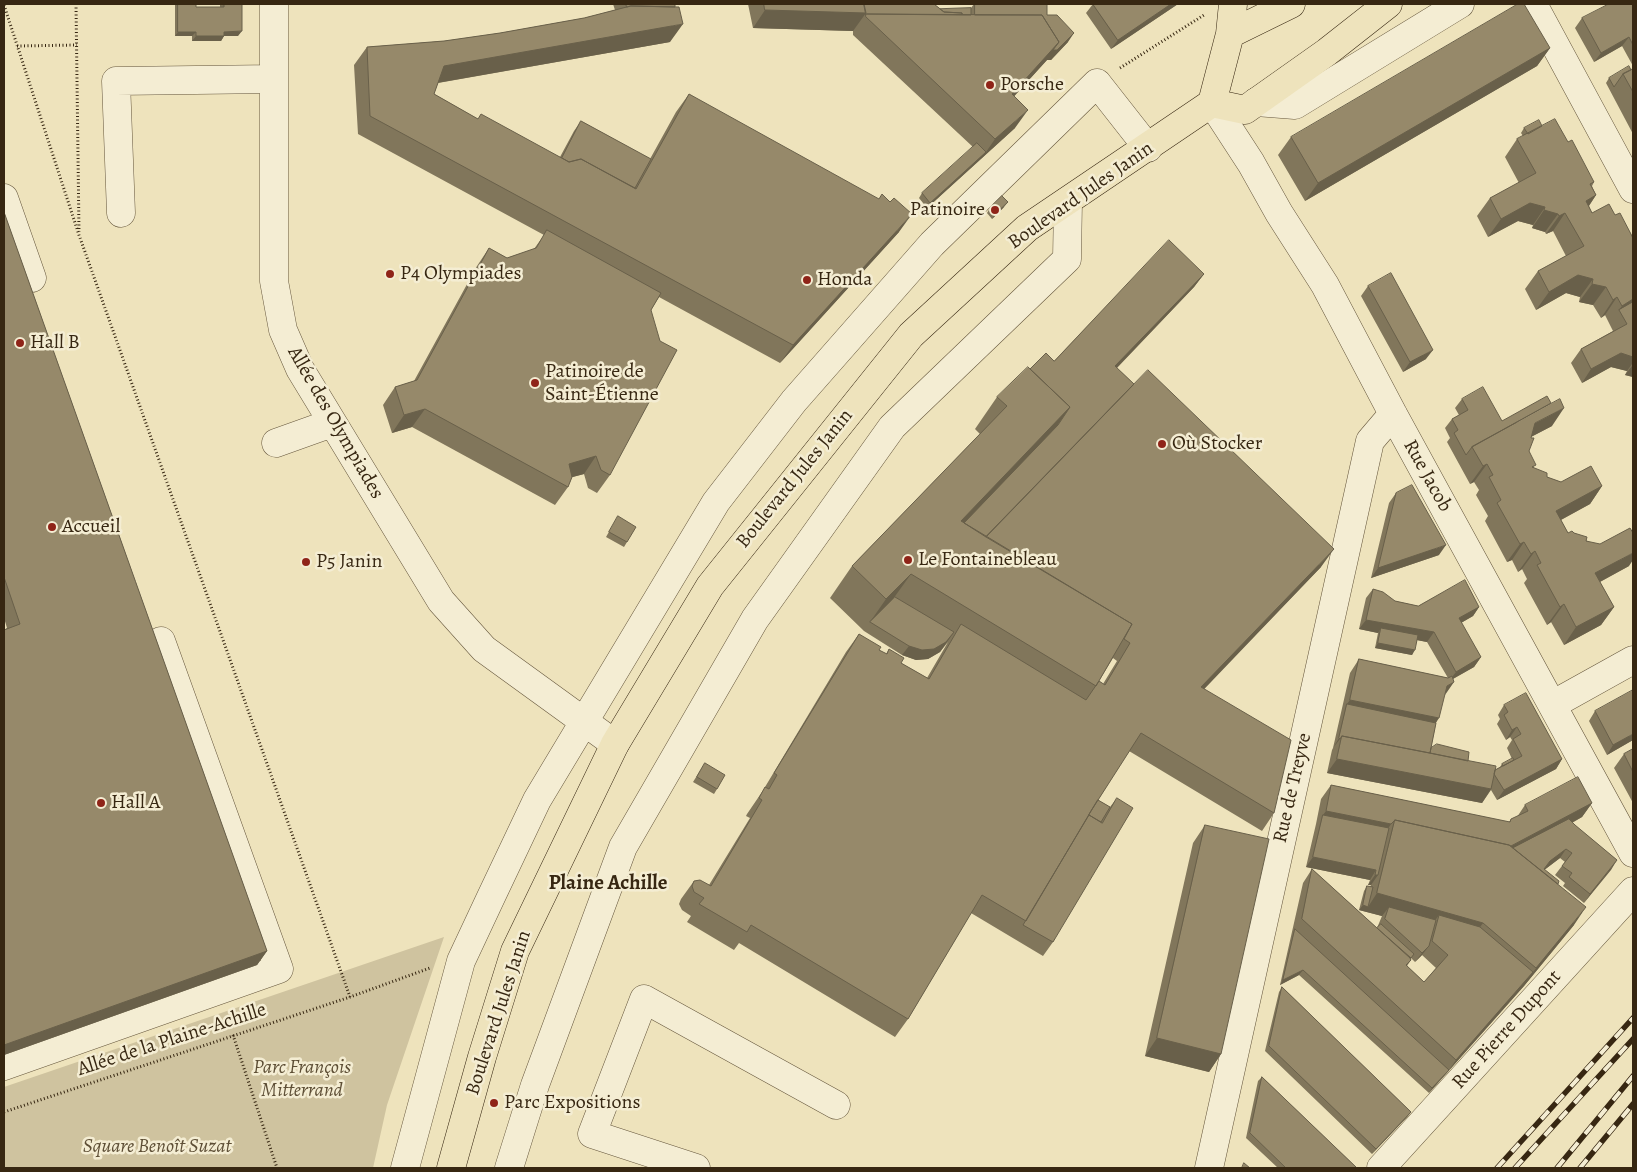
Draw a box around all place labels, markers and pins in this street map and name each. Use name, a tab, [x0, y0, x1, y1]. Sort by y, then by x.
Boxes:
place label: Porsche	[1000, 73, 1064, 97]
marker: Porsche	[984, 79, 996, 91]
place label: Patinoire	[910, 198, 985, 222]
marker: Patinoire	[989, 204, 1001, 216]
place label: P4 Olympiades	[400, 262, 522, 286]
marker: P4 Olympiades	[384, 268, 396, 280]
place label: Honda	[817, 268, 873, 292]
marker: Honda	[801, 274, 813, 286]
place label: Hall B	[30, 331, 80, 355]
marker: Hall B	[14, 337, 26, 349]
place label: Patinoire de Saint-Étienne	[545, 360, 659, 407]
marker: Patinoire de Saint-Étienne	[529, 377, 541, 389]
place label: Où Stocker	[1172, 432, 1262, 456]
marker: Où Stocker	[1156, 438, 1168, 450]
place label: Accueil	[62, 515, 120, 539]
marker: Accueil	[46, 521, 58, 533]
place label: Le Fontainebleau	[918, 548, 1057, 572]
place label: P5 Janin	[316, 550, 382, 574]
marker: Le Fontainebleau	[902, 554, 914, 566]
marker: P5 Janin	[300, 556, 312, 568]
place label: Hall A	[111, 791, 160, 815]
marker: Hall A	[95, 797, 107, 809]
place label: Parc Expositions	[504, 1091, 641, 1115]
marker: Parc Expositions	[488, 1097, 500, 1109]

